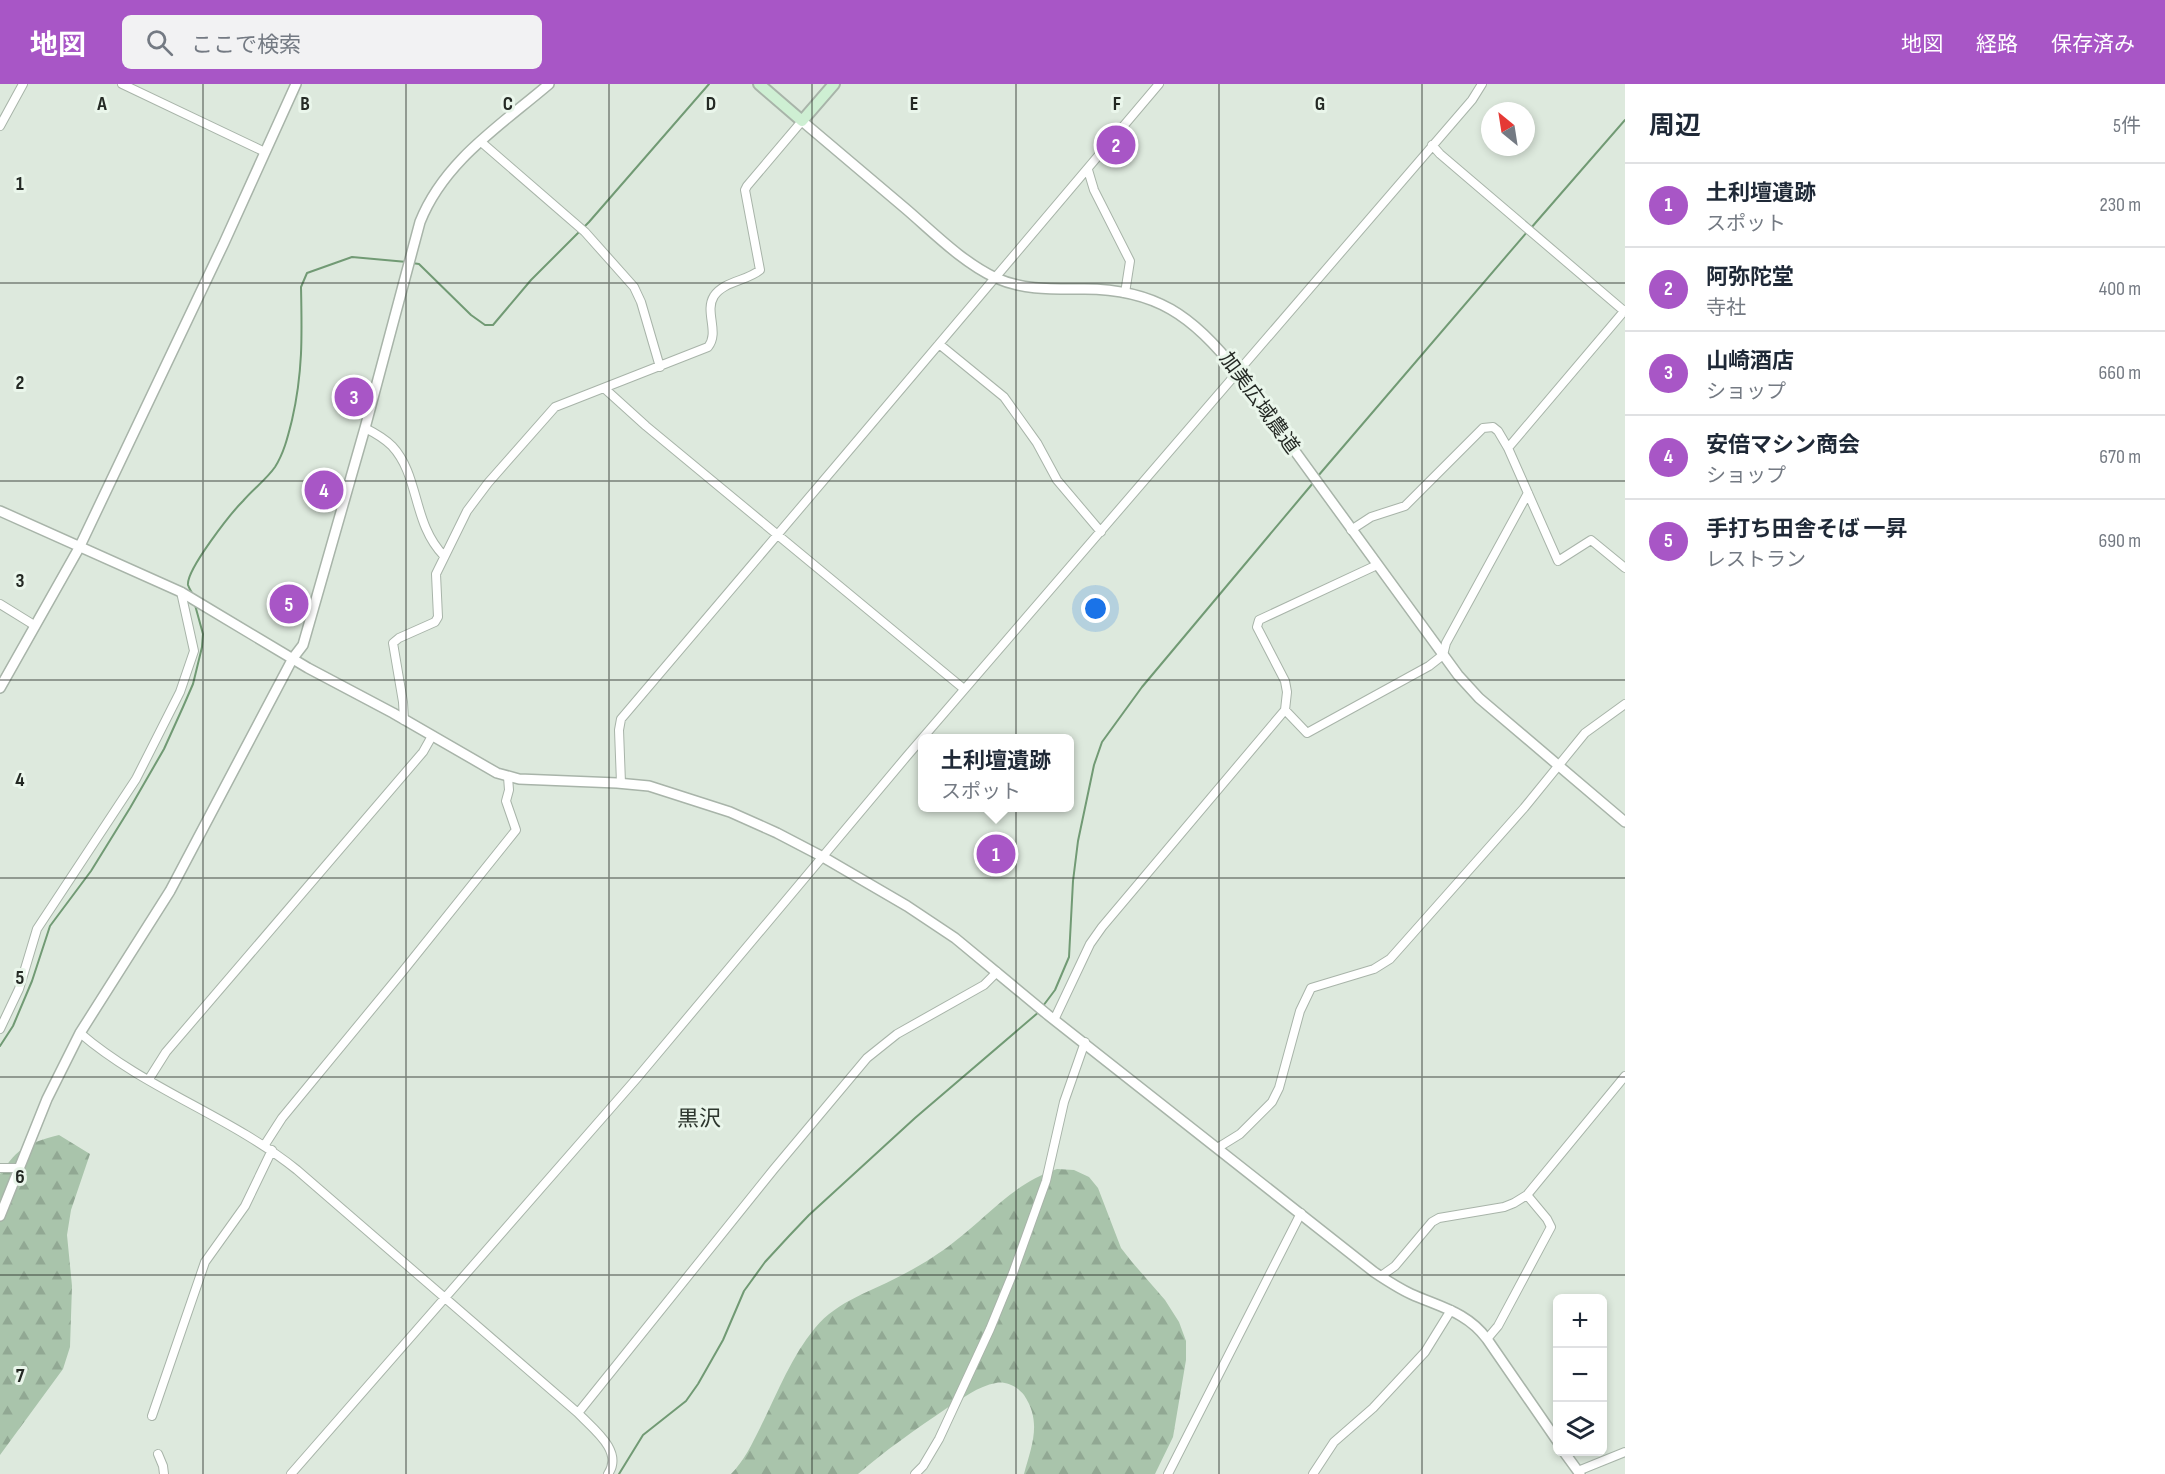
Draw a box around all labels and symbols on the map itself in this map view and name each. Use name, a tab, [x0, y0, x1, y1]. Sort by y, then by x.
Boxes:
text: A	[96, 92, 107, 116]
text: B	[300, 92, 310, 116]
text: C	[503, 92, 513, 116]
text: D	[706, 92, 716, 116]
text: E	[910, 92, 918, 116]
text: F	[1113, 92, 1121, 116]
text: G	[1315, 92, 1325, 116]
north arrow	[1481, 102, 1535, 156]
pin: 2	[1096, 122, 1136, 168]
text: 1	[16, 172, 24, 196]
street label: 加美広域農道	[1214, 347, 1304, 459]
text: 2	[16, 371, 24, 395]
pin: 3	[334, 374, 374, 420]
pin: 4	[304, 468, 344, 512]
text: 3	[16, 569, 25, 593]
pin: 5	[270, 582, 308, 626]
your location	[1081, 594, 1110, 623]
text: 4	[15, 768, 25, 792]
pin: 1	[976, 832, 1016, 876]
text: 5	[16, 966, 25, 990]
district label: 黒沢	[677, 1106, 721, 1133]
text: 6	[15, 1165, 25, 1189]
text: 7	[16, 1364, 25, 1388]

